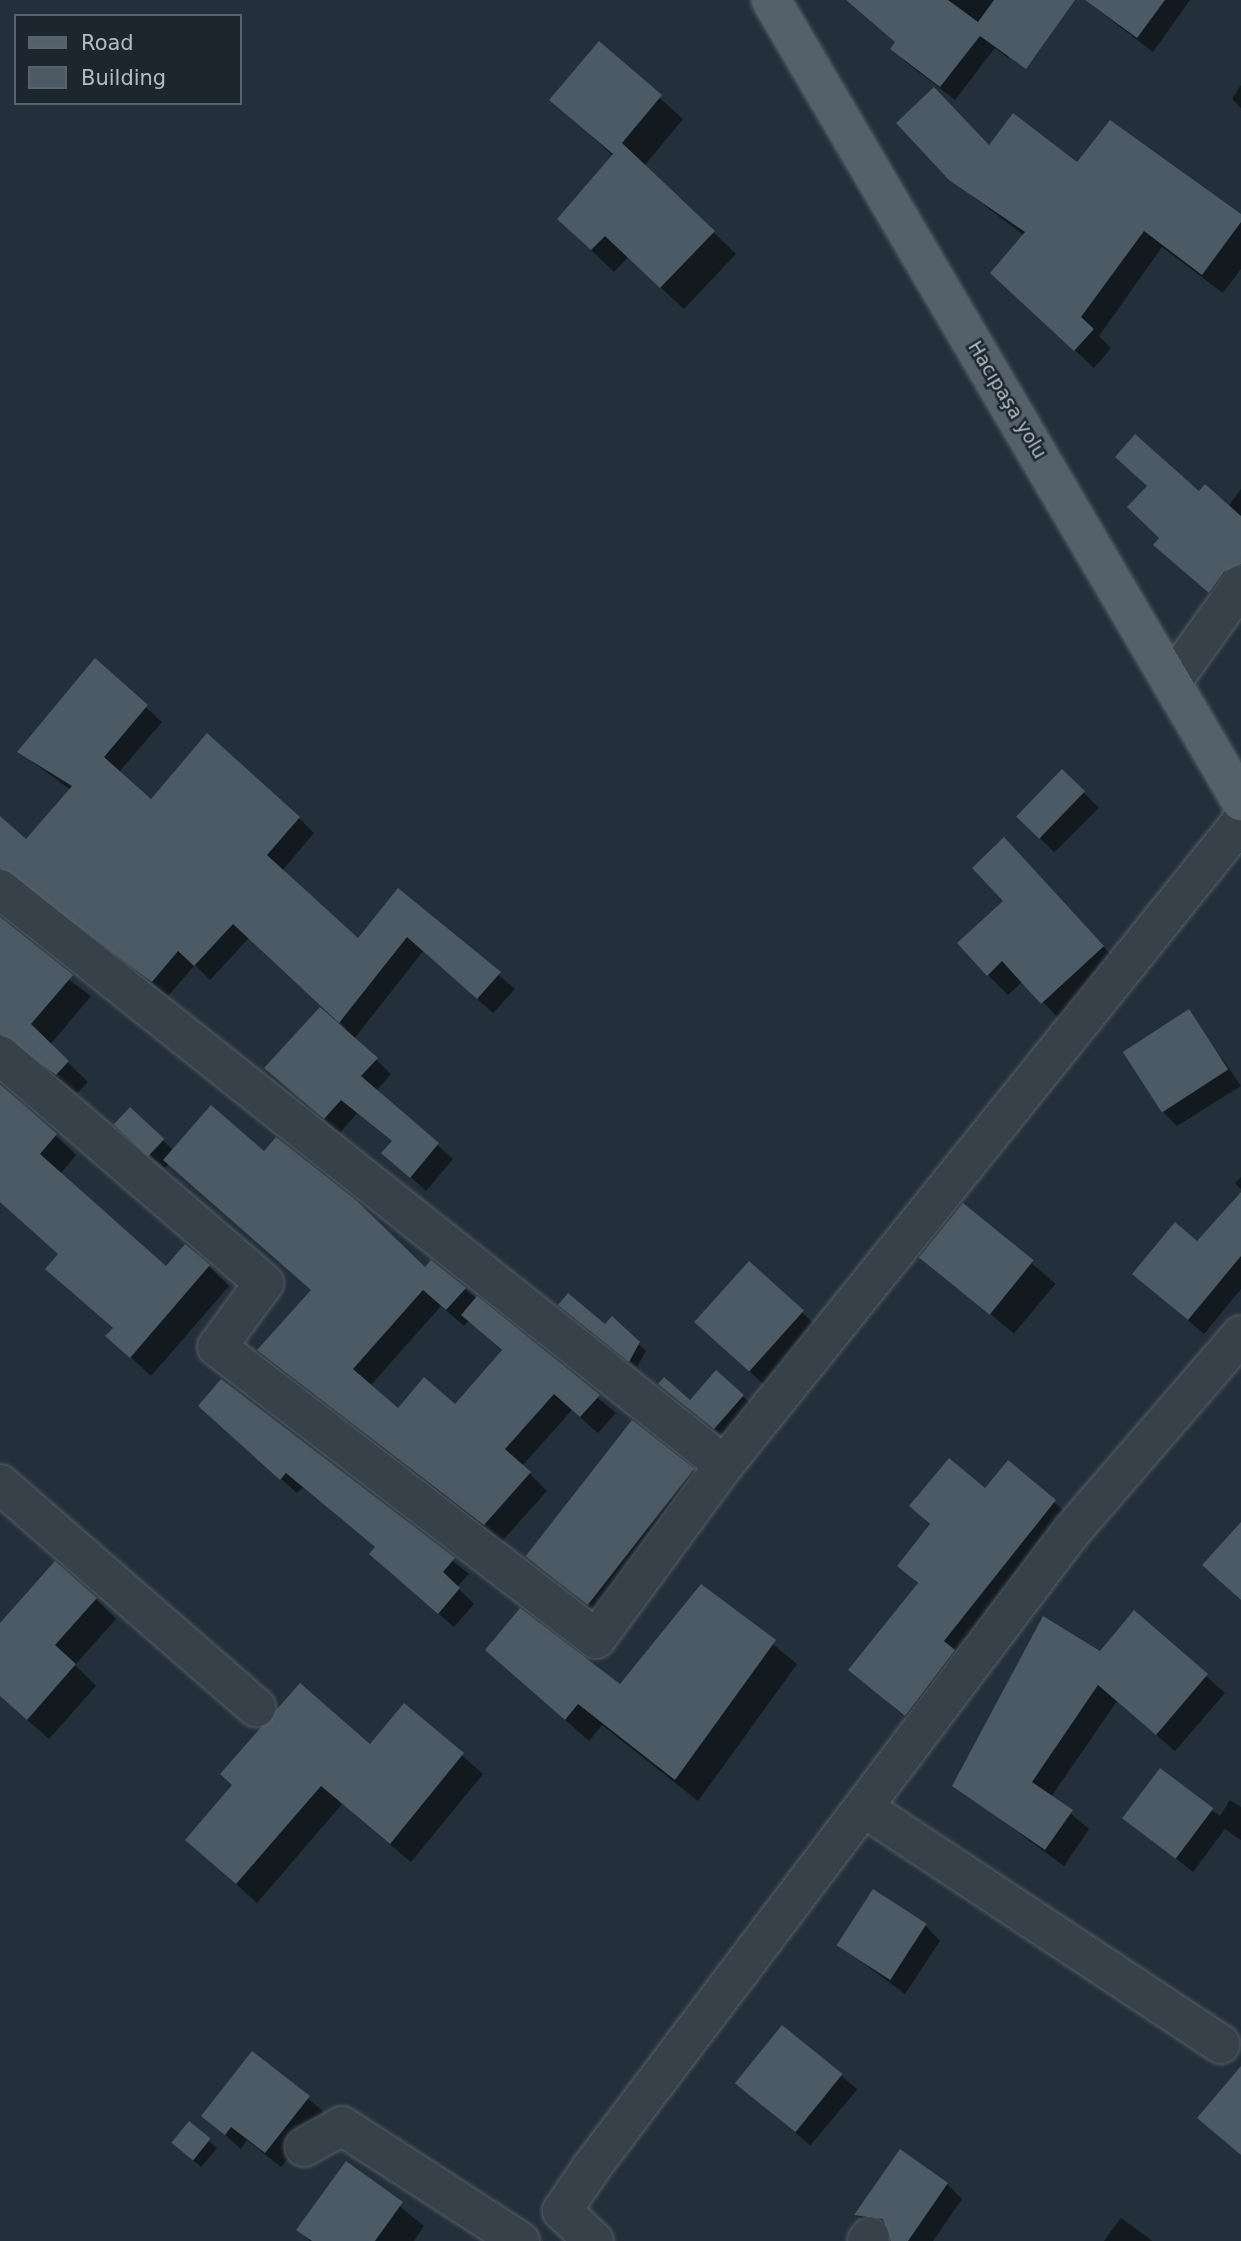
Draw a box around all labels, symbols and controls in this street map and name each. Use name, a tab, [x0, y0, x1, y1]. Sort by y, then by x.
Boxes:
legend	[14, 14, 242, 105]
text: Road	[81, 31, 134, 55]
text: Building	[81, 66, 166, 90]
street label: Hacıpaşa yolu	[963, 337, 1051, 463]

